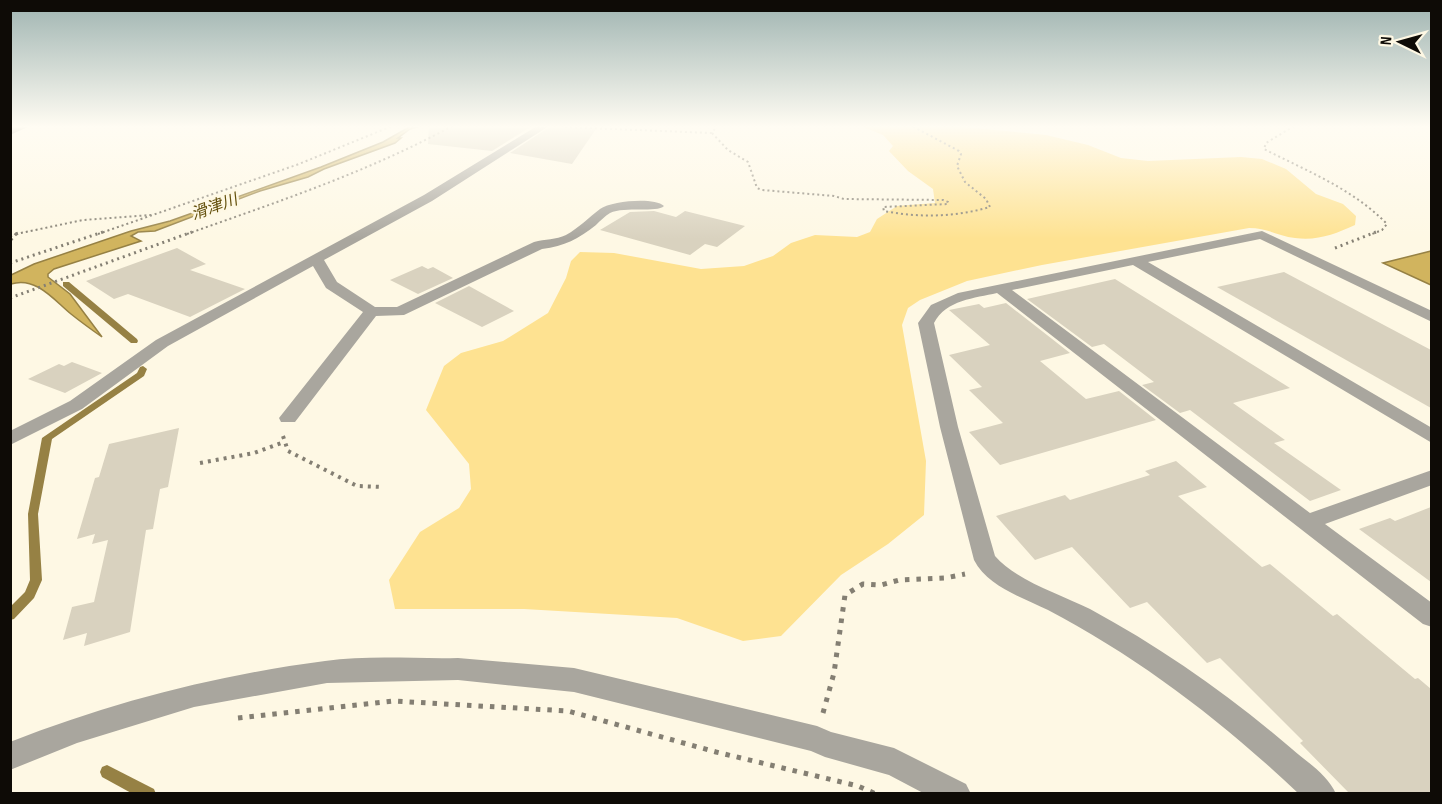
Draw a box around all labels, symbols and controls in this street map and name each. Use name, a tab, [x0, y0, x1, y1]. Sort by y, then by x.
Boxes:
north arrow	[1370, 12, 1430, 72]
text: N	[1377, 36, 1396, 46]
water label: 滑津川	[189, 190, 242, 225]

